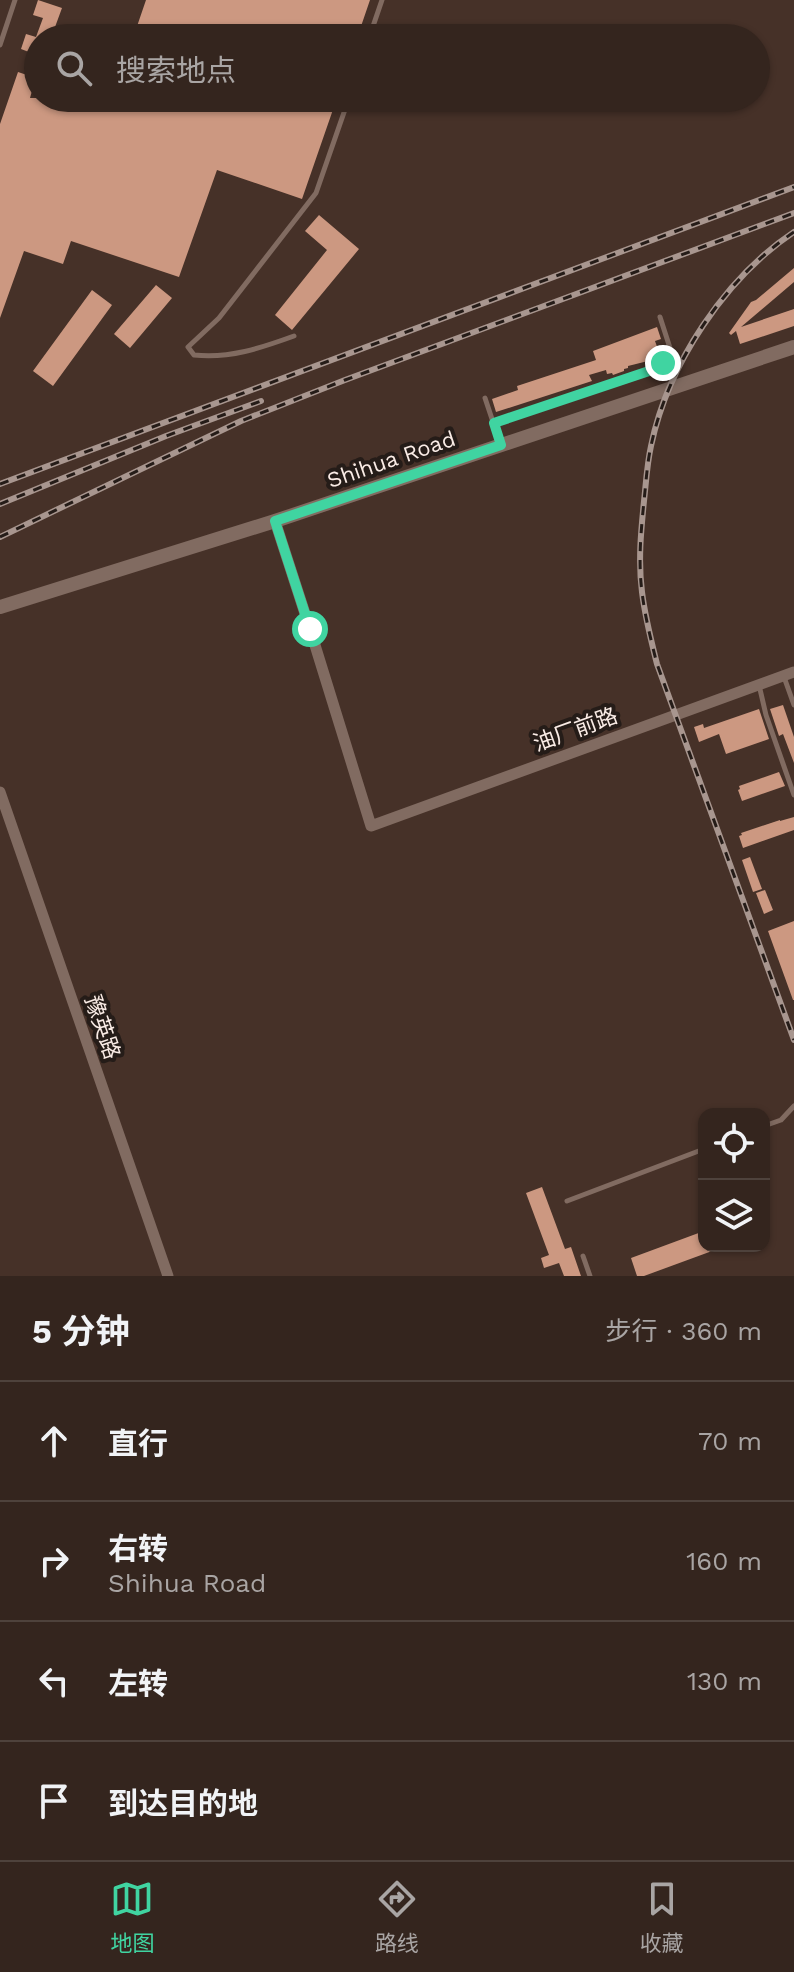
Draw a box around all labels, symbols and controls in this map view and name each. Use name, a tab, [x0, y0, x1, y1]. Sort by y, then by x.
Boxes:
search box	[24, 24, 770, 112]
icon: search	[52, 46, 96, 90]
text: 搜索地点	[116, 53, 236, 88]
route end	[645, 345, 681, 381]
street label: Shihua Road	[324, 426, 459, 493]
route start	[292, 611, 328, 647]
street label: 油厂前路	[530, 703, 621, 756]
street label: 豫英路	[80, 992, 125, 1062]
map controls	[698, 1108, 770, 1252]
button: locate	[698, 1108, 770, 1180]
button: layers	[698, 1180, 770, 1252]
text: 5 分钟	[32, 1311, 130, 1351]
text: 步行 · 360 m	[606, 1316, 762, 1346]
icon: ahead	[32, 1419, 76, 1463]
text: 直行	[108, 1426, 168, 1461]
text: 70 m	[698, 1426, 762, 1456]
text: 右转	[108, 1531, 168, 1566]
icon: right	[32, 1539, 76, 1583]
text: 160 m	[686, 1546, 762, 1576]
text: Shihua Road	[108, 1568, 266, 1598]
icon: left	[32, 1659, 76, 1703]
text: 左转	[108, 1666, 168, 1701]
text: 130 m	[687, 1666, 762, 1696]
icon: arrive	[32, 1779, 76, 1823]
text: 到达目的地	[108, 1786, 258, 1821]
tab: 地图	[110, 1877, 154, 1957]
tab: 路线	[375, 1877, 419, 1957]
tab: 收藏	[640, 1877, 684, 1957]

